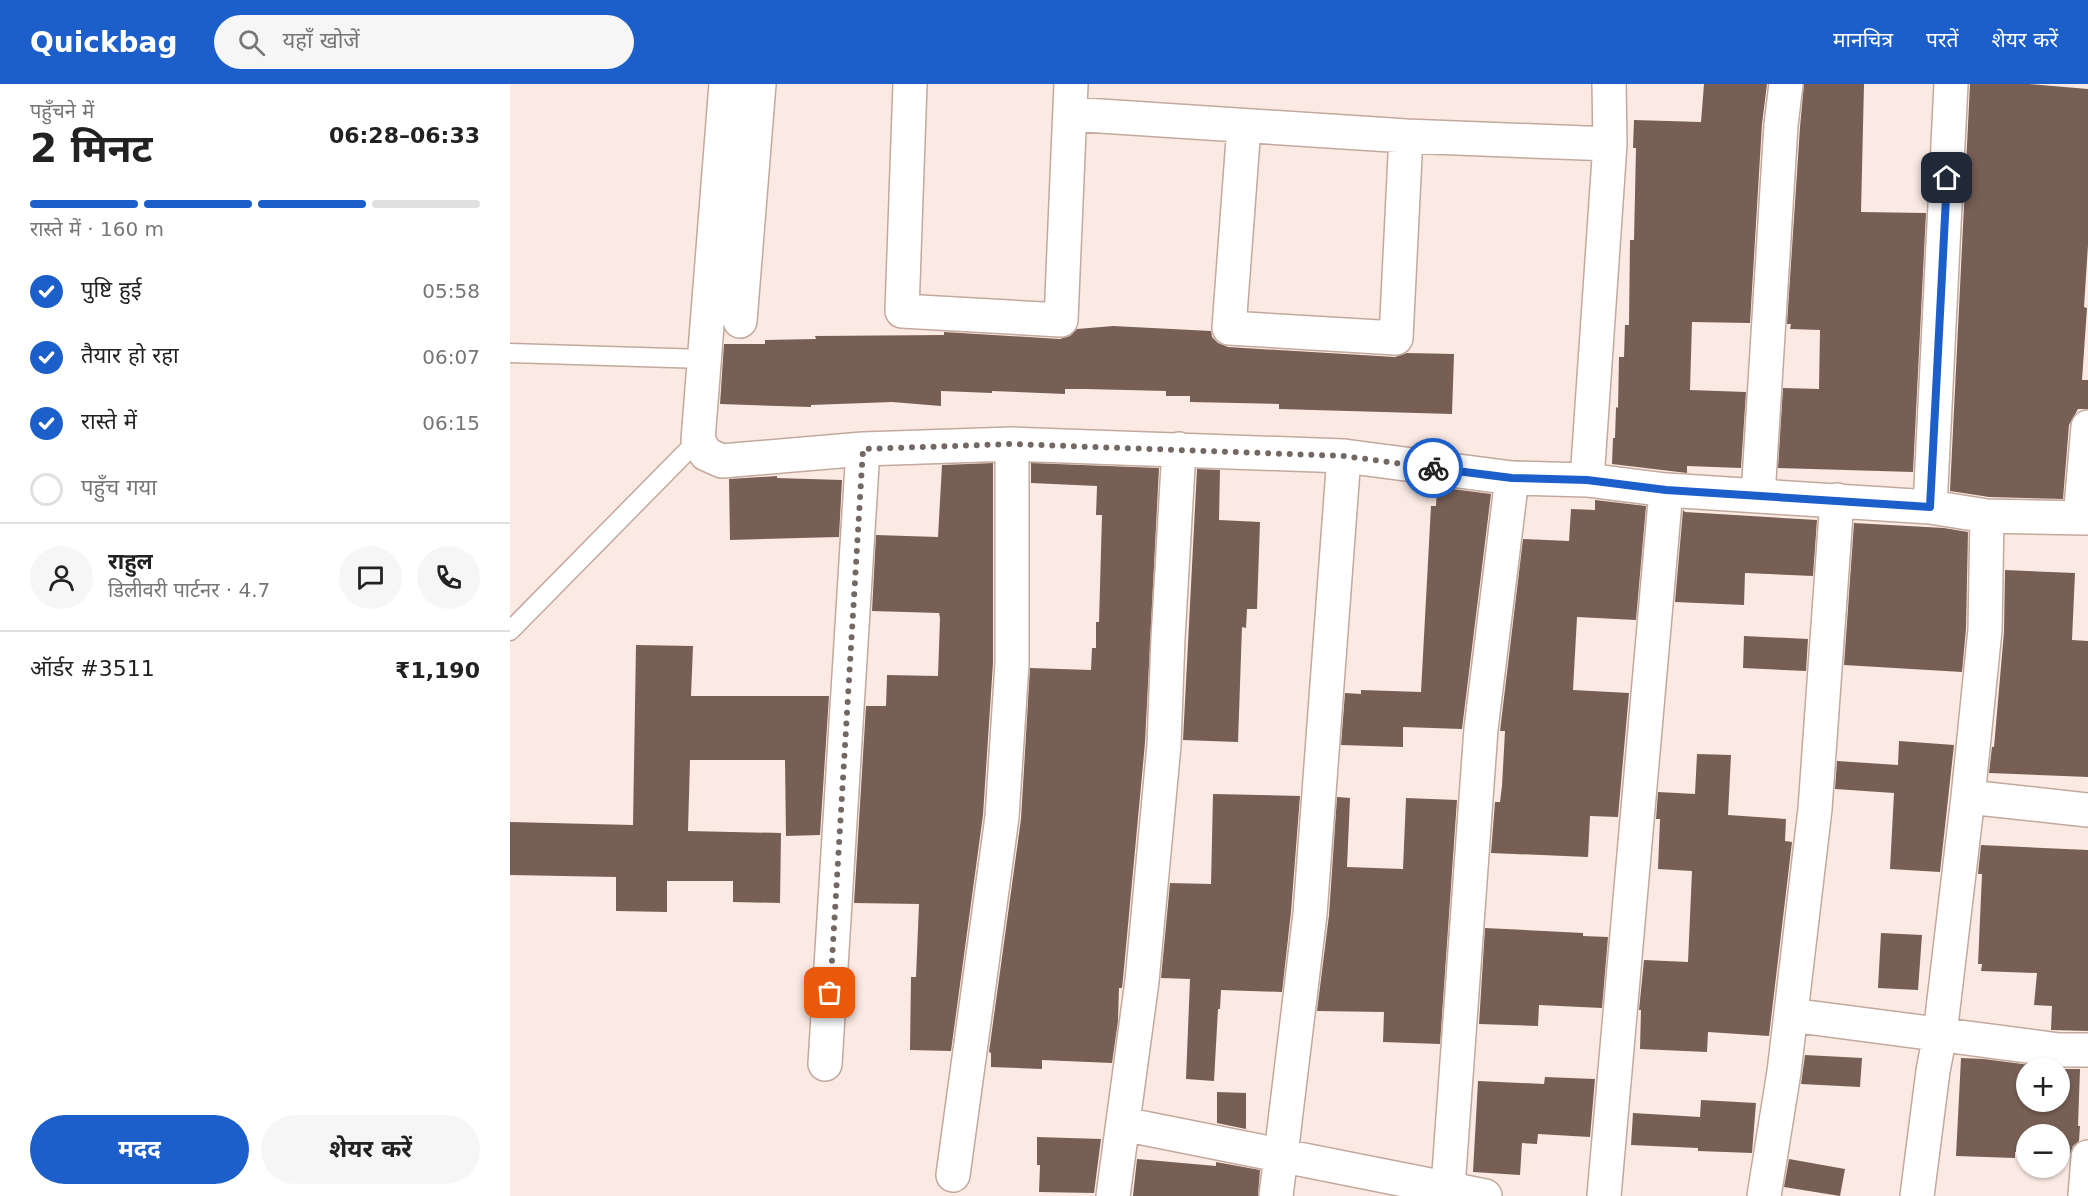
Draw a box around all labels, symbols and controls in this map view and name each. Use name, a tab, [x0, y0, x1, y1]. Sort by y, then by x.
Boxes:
search box	[214, 15, 634, 69]
text: Quickbag	[30, 26, 178, 59]
icon: search	[235, 26, 268, 59]
text: यहाँ खोजें	[283, 28, 360, 53]
text: मानचित्र	[1833, 28, 1893, 52]
text: परतें	[1926, 28, 1959, 52]
text: शेयर करें	[1992, 28, 2058, 52]
text: पहुँचने में	[30, 99, 94, 123]
text: 06:28–06:33	[329, 123, 480, 148]
text: 2 मिनट	[30, 126, 153, 171]
pin	[1921, 152, 1972, 203]
icon: home	[1930, 161, 1963, 194]
text: रास्ते में · 160 m	[30, 217, 164, 241]
icon: check	[30, 275, 63, 308]
text: पुष्टि हुई	[81, 277, 142, 302]
text: 05:58	[422, 279, 480, 303]
icon: check	[30, 341, 63, 374]
text: तैयार हो रहा	[81, 343, 179, 368]
text: 06:07	[422, 345, 480, 369]
icon: check	[30, 407, 63, 440]
text: रास्ते में	[81, 409, 137, 434]
text: 06:15	[422, 411, 480, 435]
courier	[1403, 438, 1463, 498]
icon: bike	[1417, 452, 1450, 485]
text: पहुँच गया	[81, 475, 157, 500]
button: person	[30, 546, 93, 609]
button: chat	[339, 546, 402, 609]
button: phone	[417, 546, 480, 609]
text: राहुल	[108, 549, 153, 574]
text: डिलीवरी पार्टनर · 4.7	[108, 578, 270, 602]
text: ऑर्डर #3511	[30, 656, 155, 681]
text: ₹1,190	[395, 658, 480, 683]
pin	[804, 967, 855, 1018]
icon: bag	[813, 976, 846, 1009]
map controls	[2016, 1058, 2070, 1178]
button: +	[2016, 1058, 2070, 1112]
button: मदद	[30, 1115, 249, 1184]
button: शेयर करें	[261, 1115, 480, 1184]
button: −	[2016, 1124, 2070, 1178]

